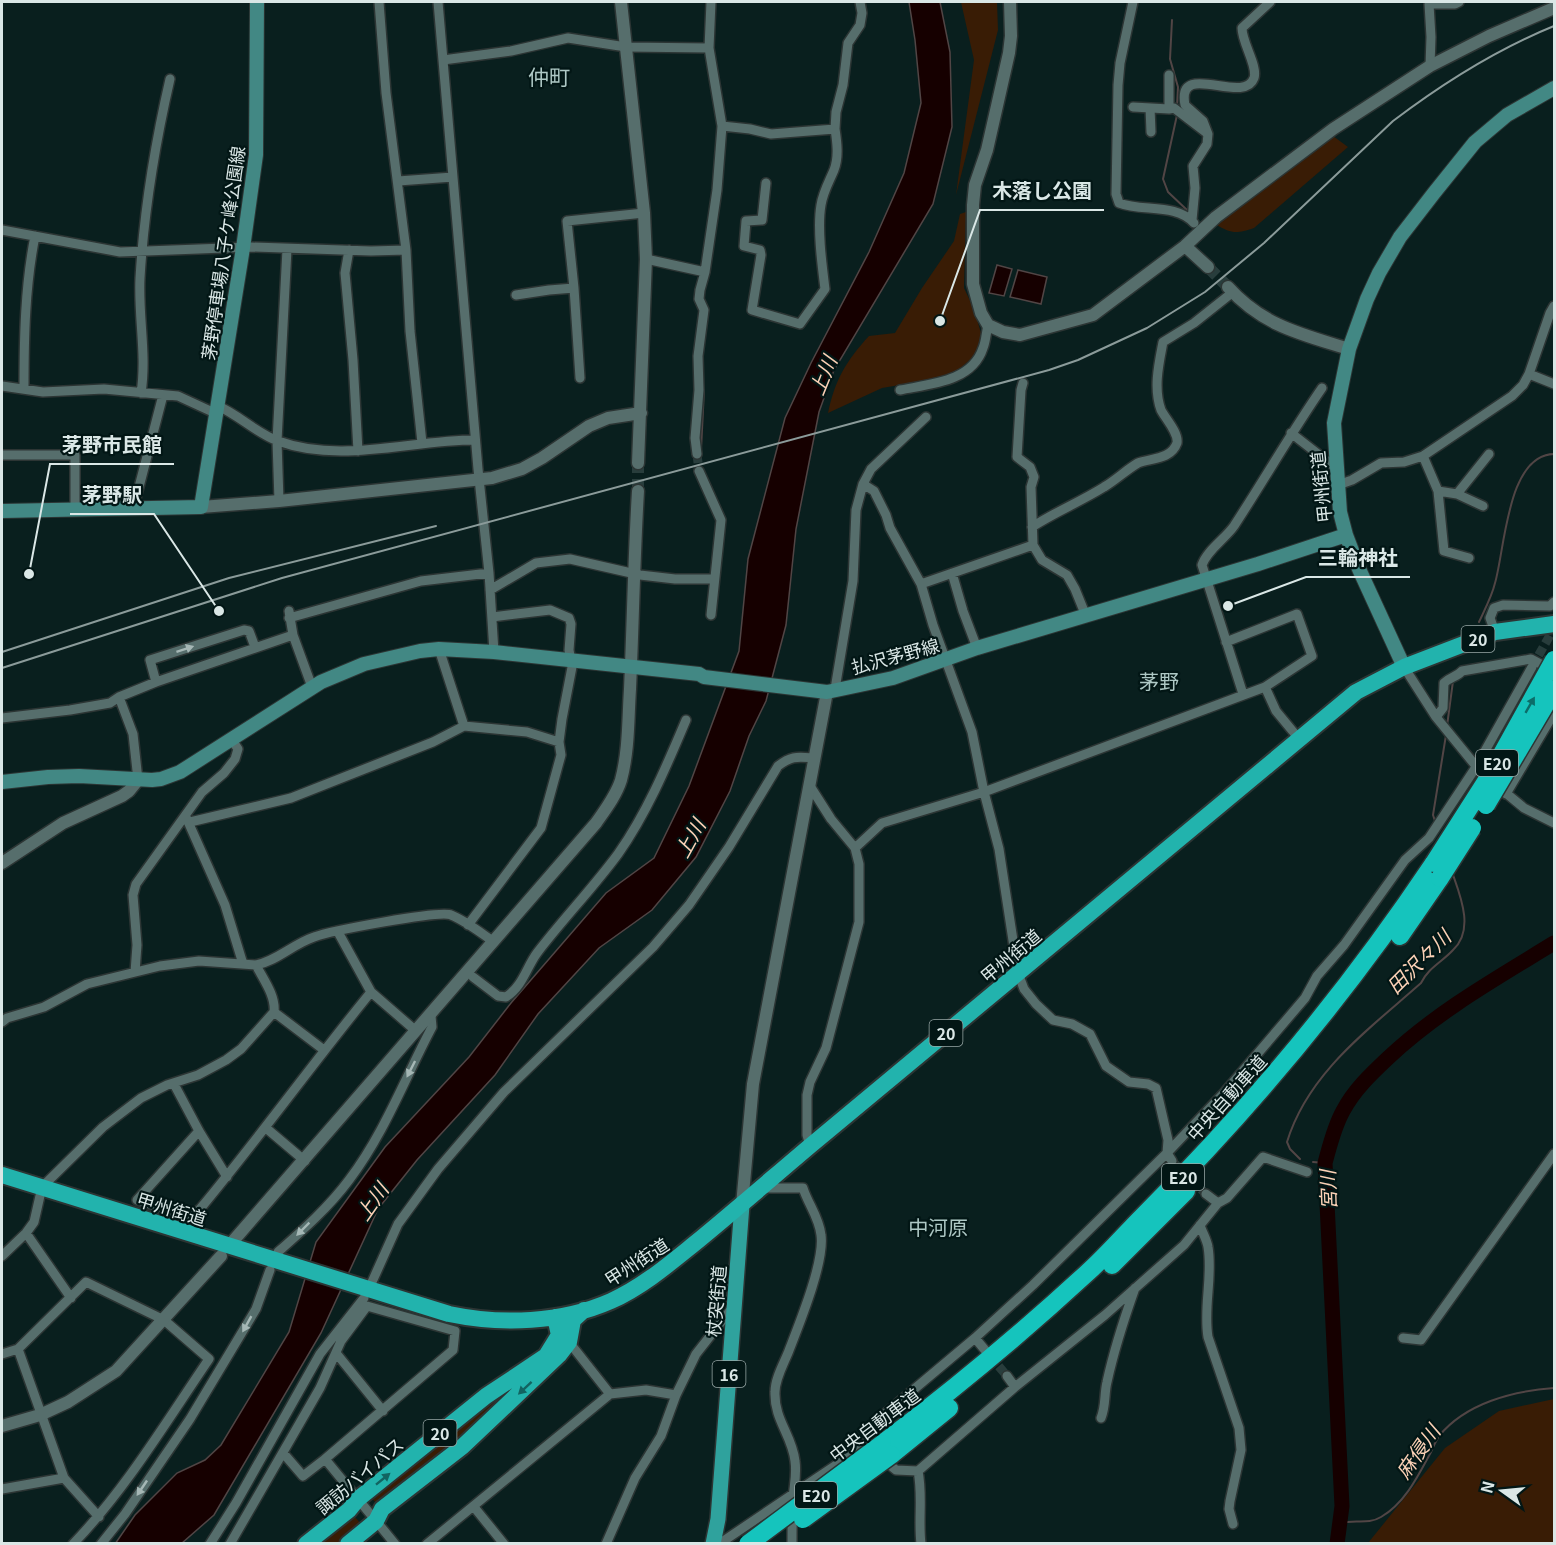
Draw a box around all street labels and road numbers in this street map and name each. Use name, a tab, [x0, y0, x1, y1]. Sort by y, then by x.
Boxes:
street label: 茅野停車場八子ケ峰公園線	[194, 144, 250, 362]
street label: 甲州街道	[1303, 450, 1337, 524]
road number: 20	[1462, 626, 1494, 652]
street label: 払沢茅野線	[848, 631, 942, 679]
road number: E20	[1476, 750, 1518, 776]
street label: 甲州街道	[974, 922, 1046, 988]
road number: 20	[930, 1020, 962, 1046]
street label: 中央自動車道	[1180, 1048, 1272, 1146]
road number: E20	[1162, 1164, 1204, 1190]
street label: 甲州街道	[134, 1185, 210, 1231]
street label: 甲州街道	[599, 1230, 673, 1292]
street label: 杖突街道	[699, 1264, 731, 1338]
road number: 16	[712, 1361, 746, 1387]
street label: 中央自動車道	[823, 1381, 925, 1467]
road number: 20	[424, 1420, 456, 1446]
street label: 諏訪バイパス	[309, 1430, 409, 1520]
road number: E20	[795, 1482, 837, 1508]

